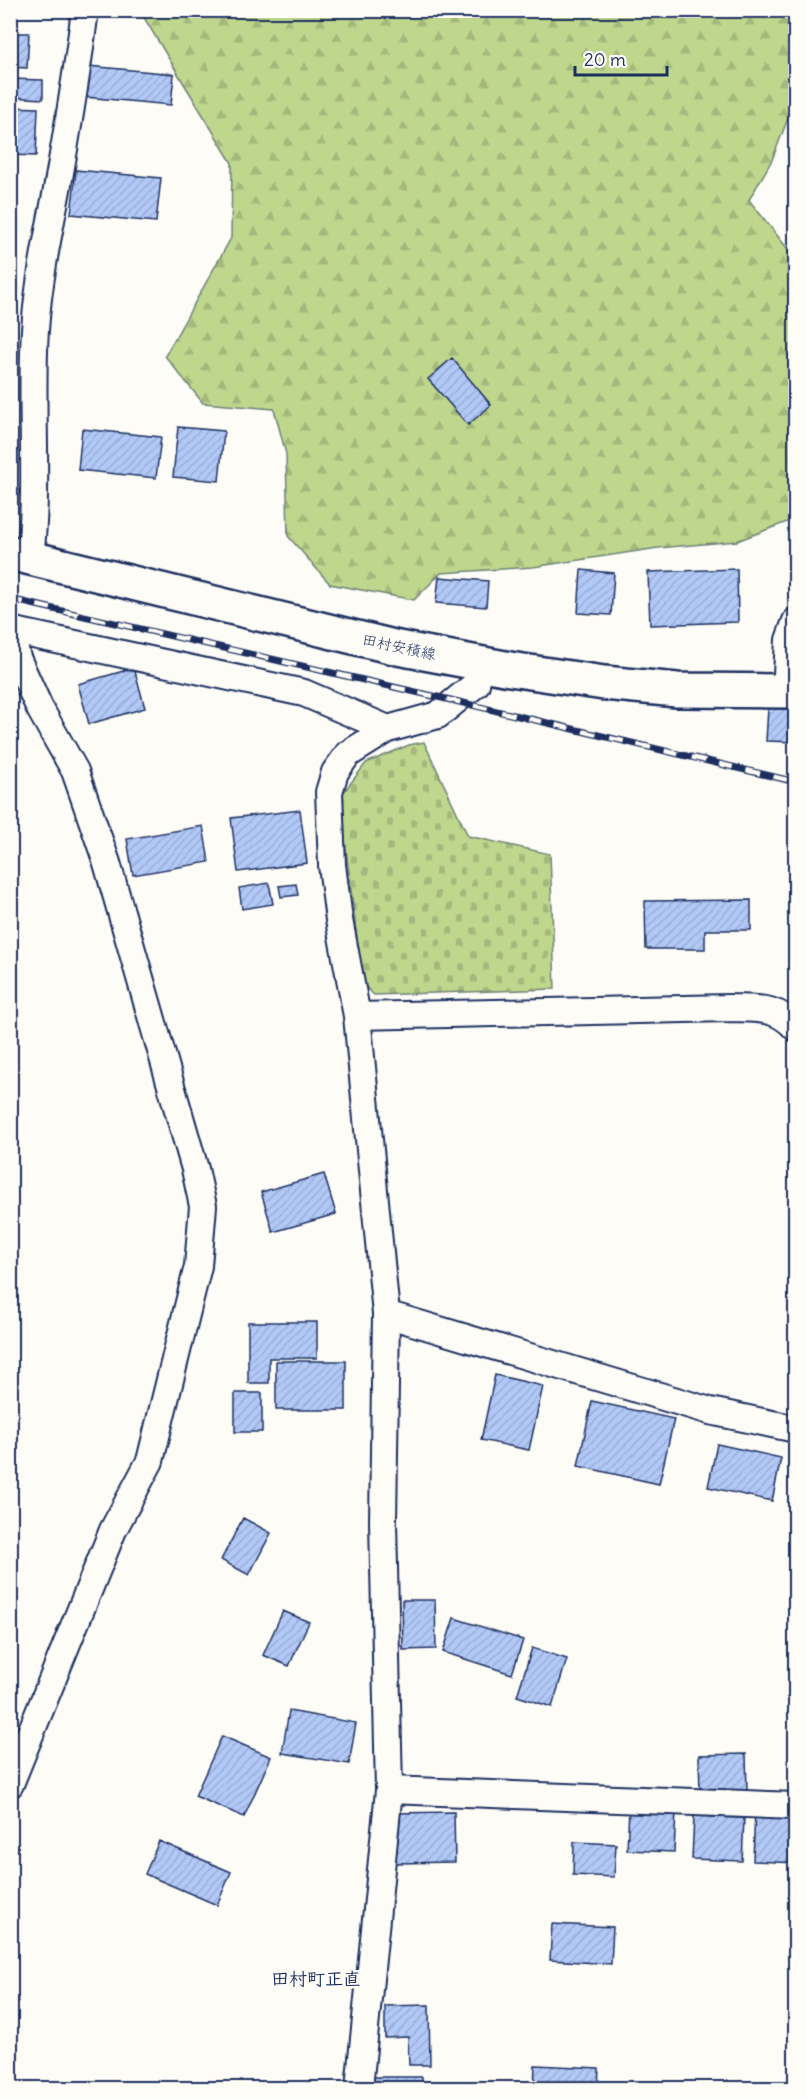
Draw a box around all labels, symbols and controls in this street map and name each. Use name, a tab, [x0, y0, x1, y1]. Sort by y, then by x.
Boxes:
scale bar	[575, 39, 666, 77]
text: 20 m	[584, 48, 626, 71]
street label: 田村安積線	[360, 629, 438, 664]
district label: 田村町正直	[271, 1967, 361, 1990]

